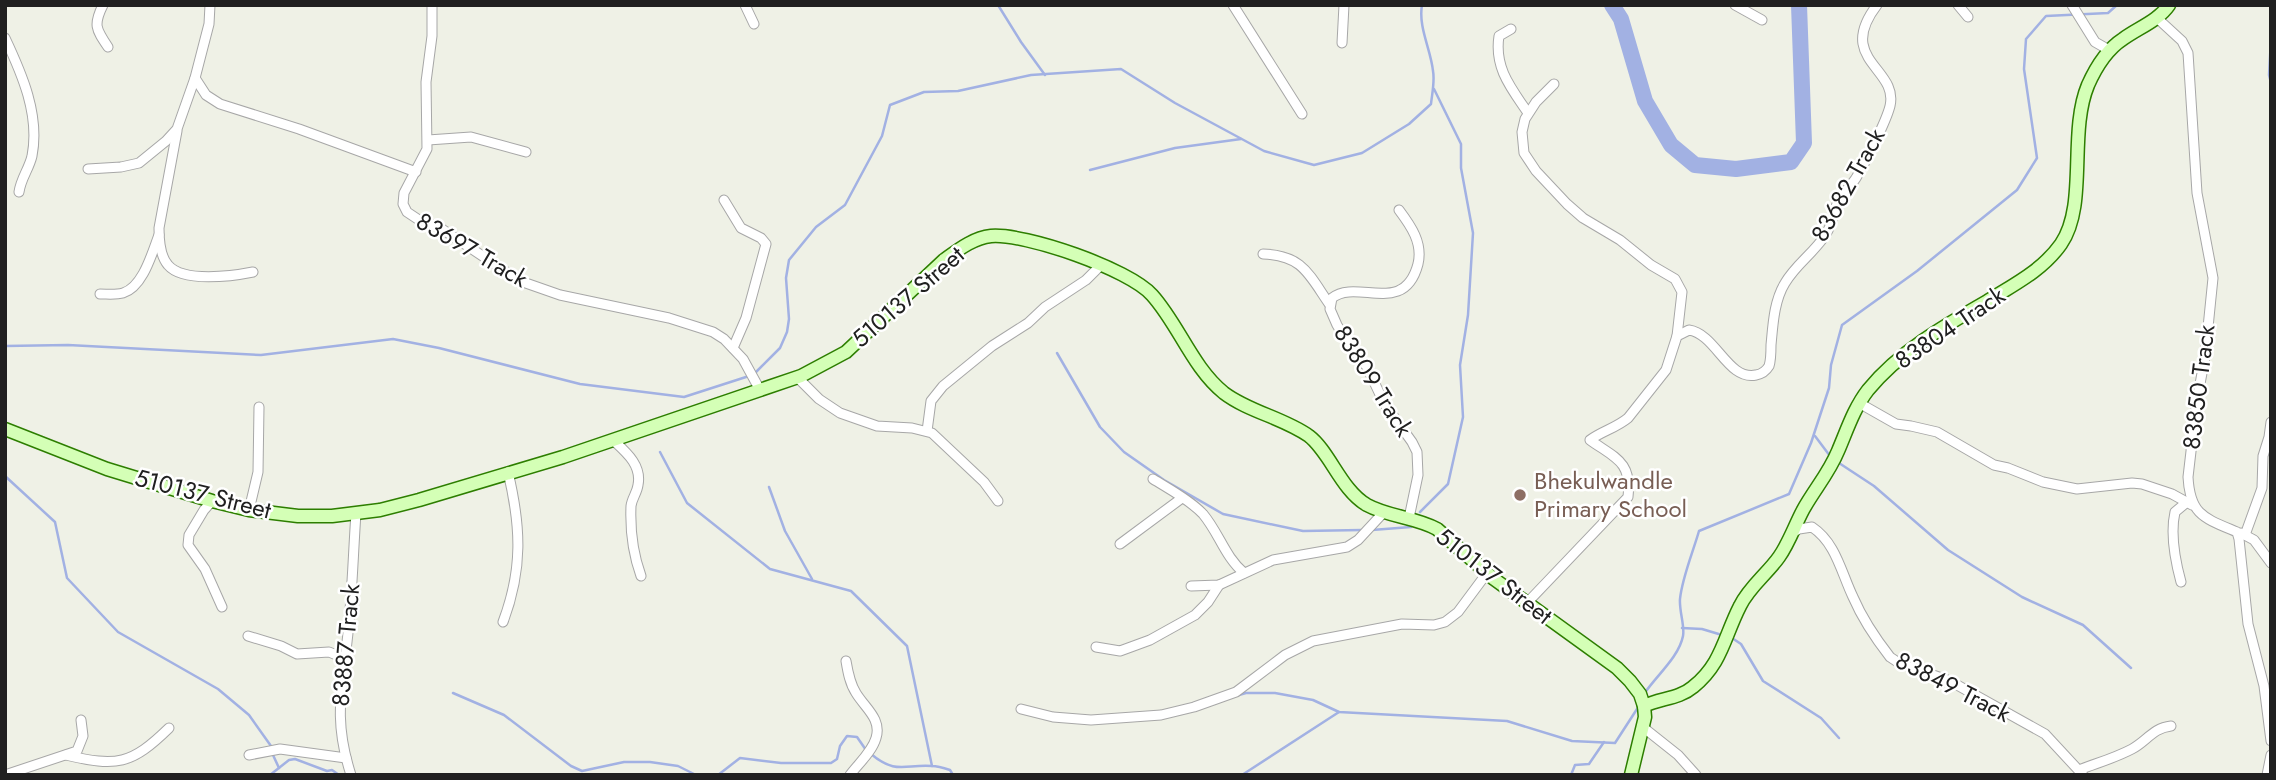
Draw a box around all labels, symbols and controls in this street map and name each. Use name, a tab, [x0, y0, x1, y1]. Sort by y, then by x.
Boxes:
street label: 83682 Track	[1802, 121, 1893, 248]
street label: 83697 Track	[410, 203, 535, 296]
street label: 510137 Street	[844, 238, 972, 356]
street label: 83804 Track	[1888, 278, 2012, 377]
street label: 83809 Track	[1325, 318, 1422, 444]
street label: 83850 Track	[2173, 322, 2224, 451]
street label: 510137 Street	[131, 460, 275, 527]
place label: Bhekulwandle Primary School	[1534, 463, 1687, 526]
marker: Bhekulwandle Primary School	[1512, 487, 1528, 503]
street label: 510137 Street	[1429, 519, 1560, 632]
street label: 83887 Track	[323, 582, 368, 708]
street label: 83849 Track	[1889, 642, 2017, 731]

